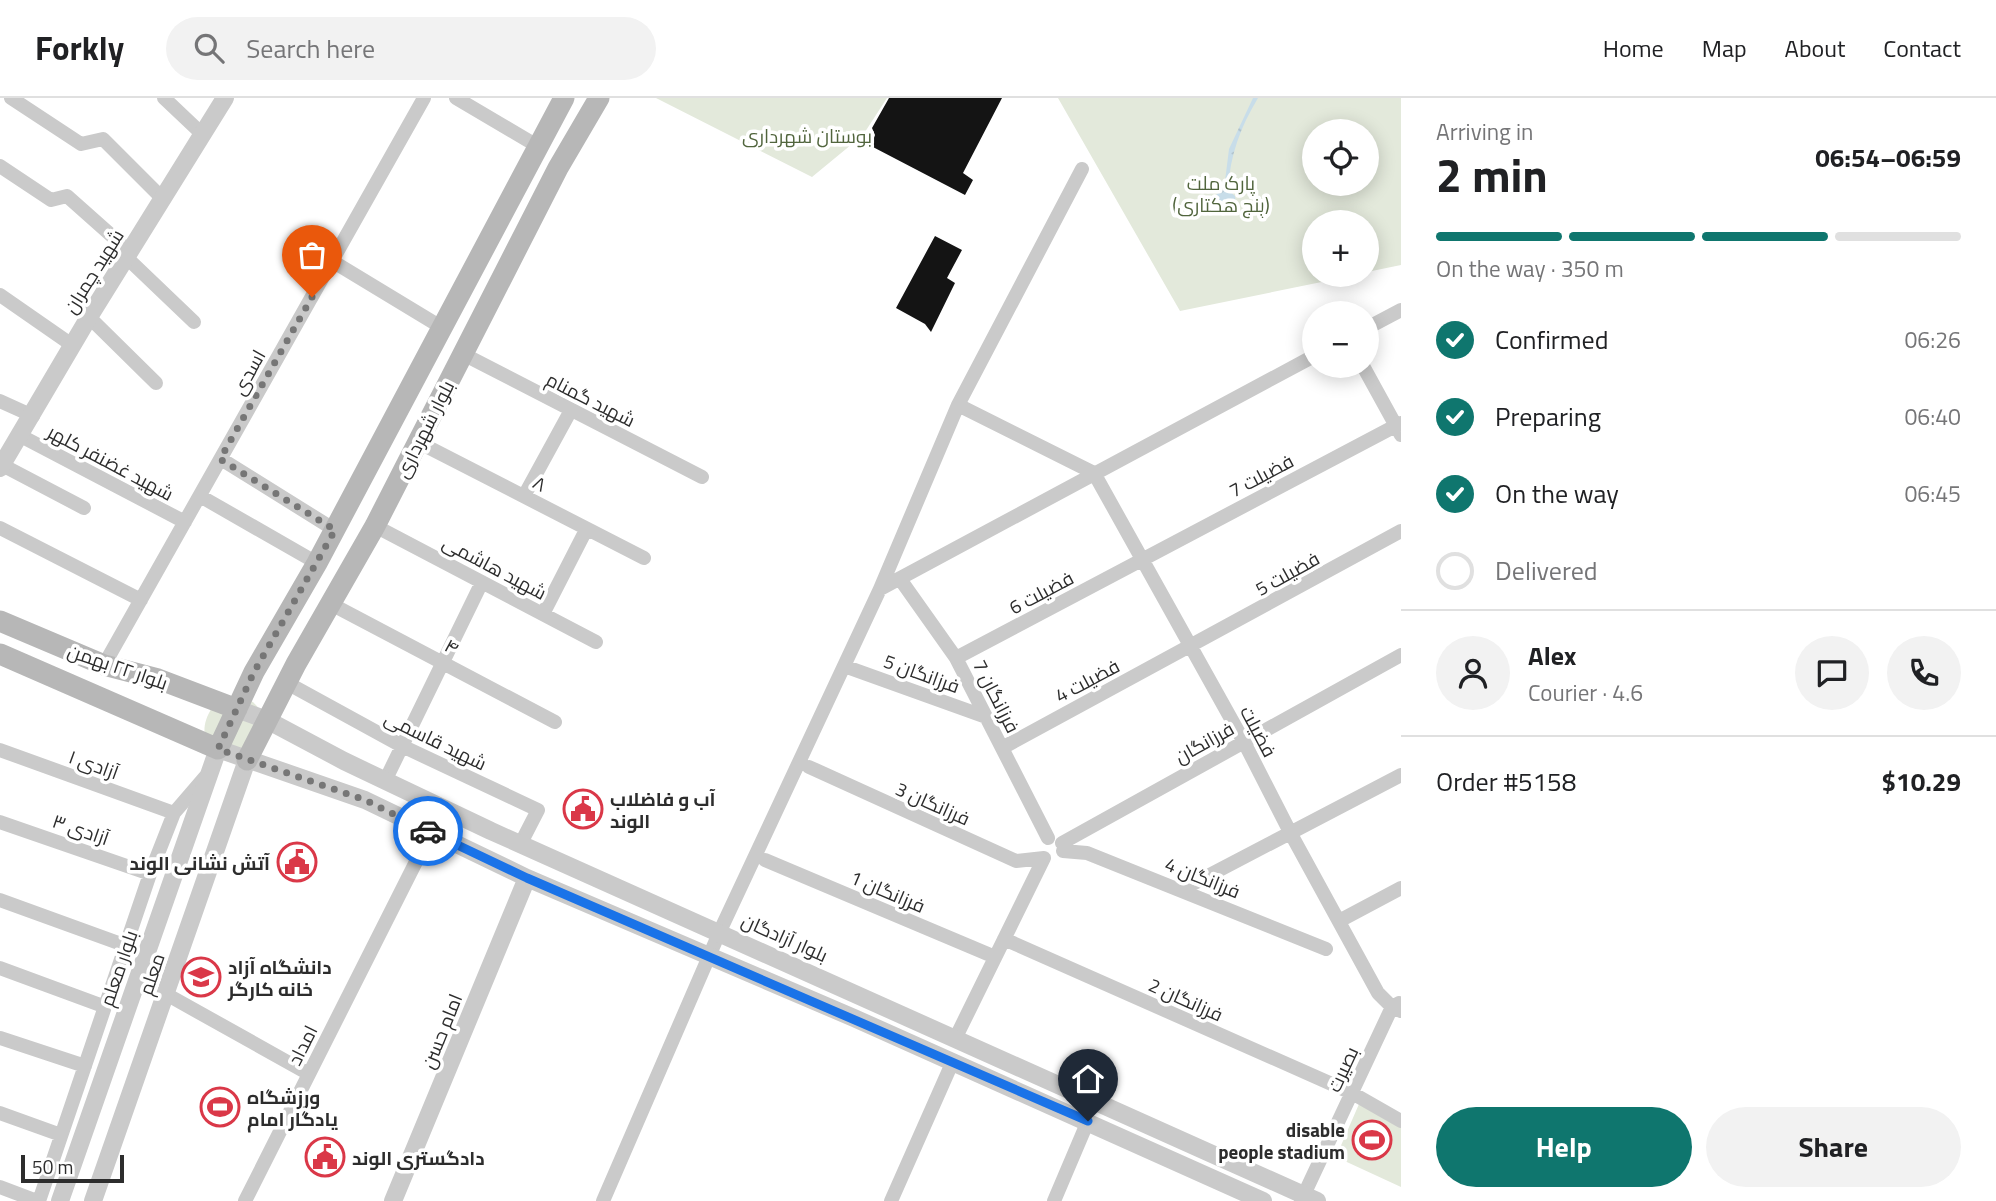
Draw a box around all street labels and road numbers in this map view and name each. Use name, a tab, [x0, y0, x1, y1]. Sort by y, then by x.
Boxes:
street label: شهید چمران	[56, 223, 130, 319]
street label: اسدی	[224, 344, 272, 400]
street label: شهید گمنام	[541, 364, 641, 434]
street label: بلوار شهرداری	[387, 375, 461, 483]
street label: شهید غضنفر کلهر	[42, 416, 179, 507]
street label: فضیلت 7	[1224, 446, 1298, 504]
street label: ۸	[528, 467, 552, 499]
street label: شهید هاشمی	[438, 527, 552, 607]
street label: فضیلت 5	[1250, 543, 1324, 603]
street label: فضیلت 6	[1004, 563, 1078, 621]
street label: ۴	[440, 630, 464, 662]
street label: بلوار ۲۲ بهمن	[64, 635, 172, 697]
street label: فرزانگان 5	[880, 646, 964, 700]
street label: فضیلت 4	[1050, 651, 1124, 709]
street label: فرزانگان 7	[966, 654, 1028, 738]
street label: فضیلت	[1233, 700, 1285, 762]
street label: شهید قاسمی	[380, 703, 492, 777]
street label: فرزانگان	[1169, 714, 1239, 770]
street label: آزادی ۱	[65, 742, 123, 786]
street label: فرزانگان 3	[891, 774, 975, 832]
street label: آزادی ۳	[49, 806, 113, 852]
street label: فرزانگان 4	[1161, 849, 1245, 905]
street label: فرزانگان 1	[846, 862, 930, 920]
street label: بلوار آزادگان	[737, 905, 833, 969]
street label: بلوار معلم	[91, 926, 145, 1010]
street label: معلم	[130, 949, 172, 999]
street label: فرزانگان 2	[1144, 970, 1228, 1028]
street label: امام حسن	[413, 989, 469, 1073]
street label: امداد	[280, 1020, 324, 1070]
street label: بصیرت	[1319, 1041, 1365, 1097]

